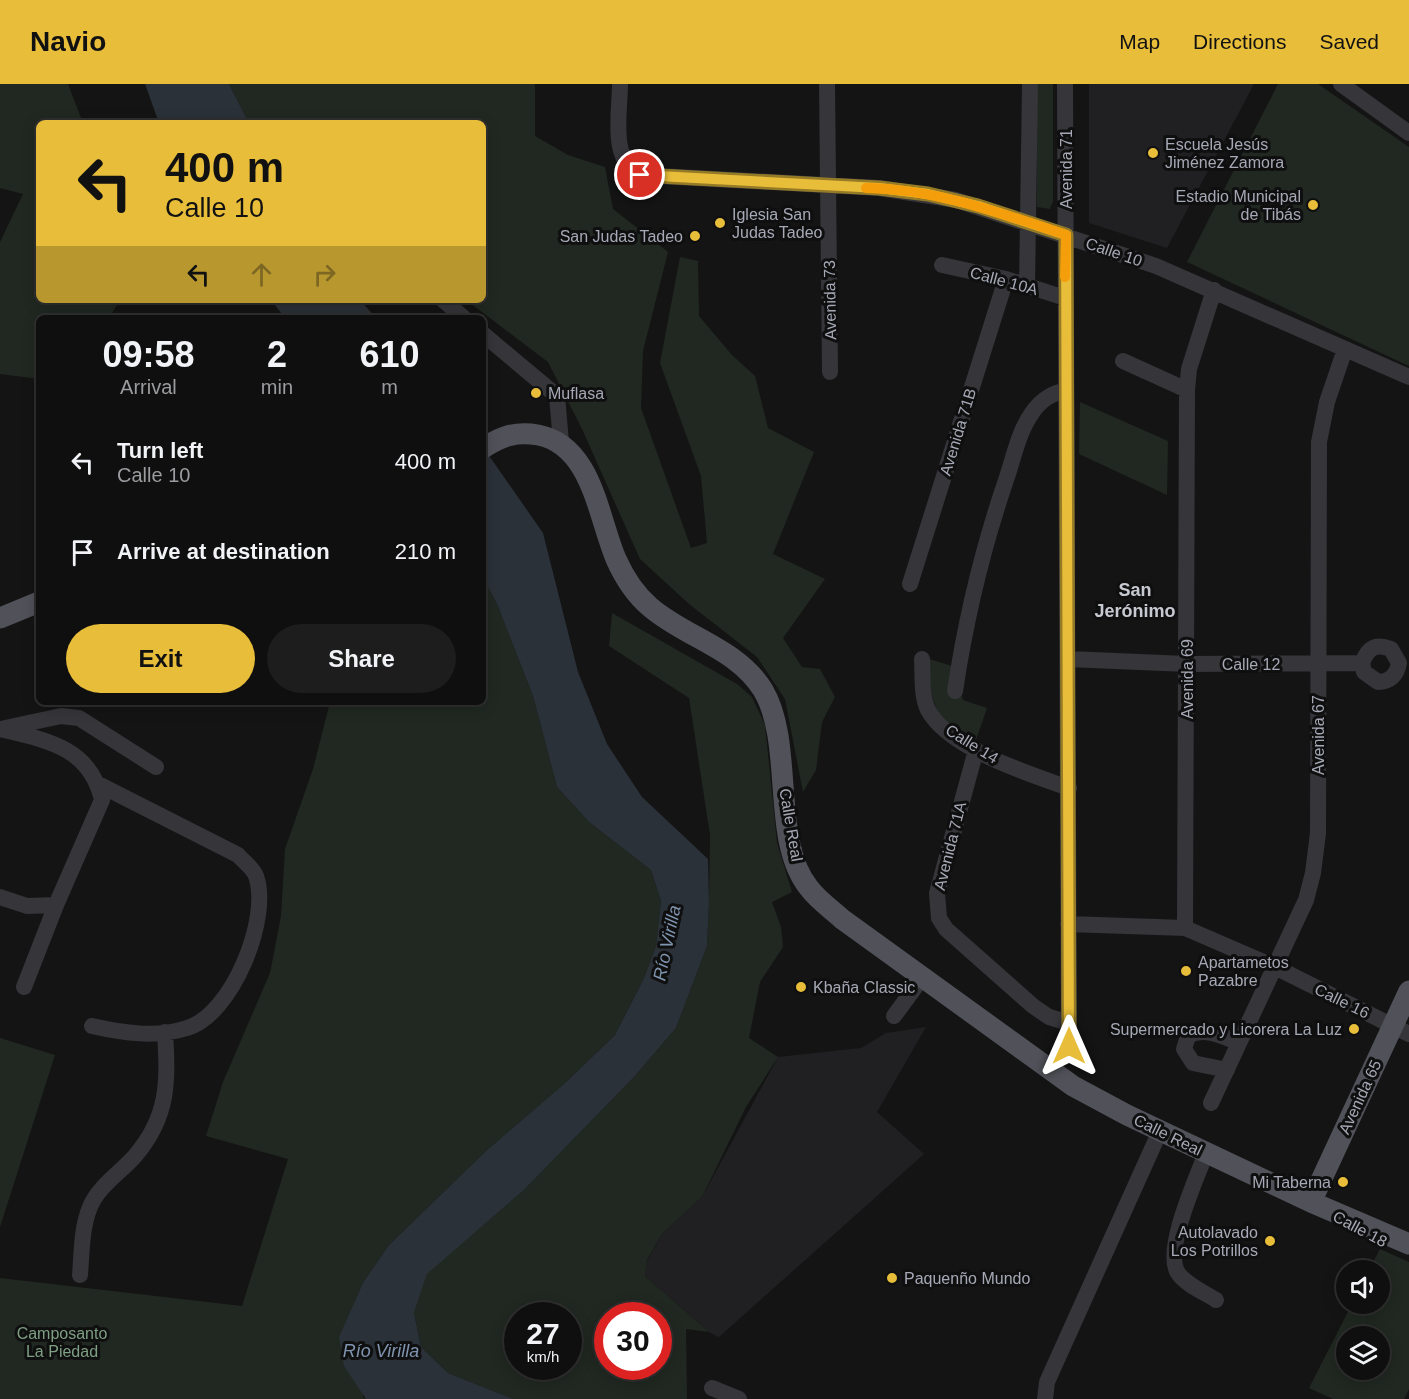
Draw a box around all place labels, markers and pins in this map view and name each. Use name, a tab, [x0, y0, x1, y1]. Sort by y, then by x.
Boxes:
place label: Escuela Jesús Jiménez Zamora	[1165, 136, 1284, 171]
marker: Escuela Jesús Jiménez Zamora	[1146, 146, 1160, 160]
pin	[614, 149, 665, 200]
place label: Estadio Municipal de Tibás	[1176, 188, 1301, 223]
marker: Estadio Municipal de Tibás	[1306, 198, 1320, 212]
place label: Iglesia San Judas Tadeo	[732, 206, 823, 241]
marker: Iglesia San Judas Tadeo	[713, 216, 727, 230]
place label: San Judas Tadeo	[560, 228, 683, 245]
marker: San Judas Tadeo	[688, 229, 702, 243]
place label: Muflasa	[548, 385, 604, 402]
marker: Muflasa	[529, 386, 543, 400]
place label: Apartametos Pazabre	[1198, 954, 1289, 989]
marker: Apartametos Pazabre	[1179, 964, 1193, 978]
place label: Kbaña Classic	[813, 979, 915, 996]
marker: Kbaña Classic	[794, 980, 808, 994]
place label: Supermercado y Licorera La Luz	[1110, 1021, 1342, 1038]
marker: Supermercado y Licorera La Luz	[1347, 1022, 1361, 1036]
place label: Mi Taberna	[1252, 1174, 1331, 1191]
marker: Mi Taberna	[1336, 1175, 1350, 1189]
place label: Autolavado Los Potrillos	[1171, 1224, 1258, 1259]
marker: Autolavado Los Potrillos	[1263, 1234, 1277, 1248]
place label: Paquenño Mundo	[904, 1270, 1030, 1287]
marker: Paquenño Mundo	[885, 1271, 899, 1285]

